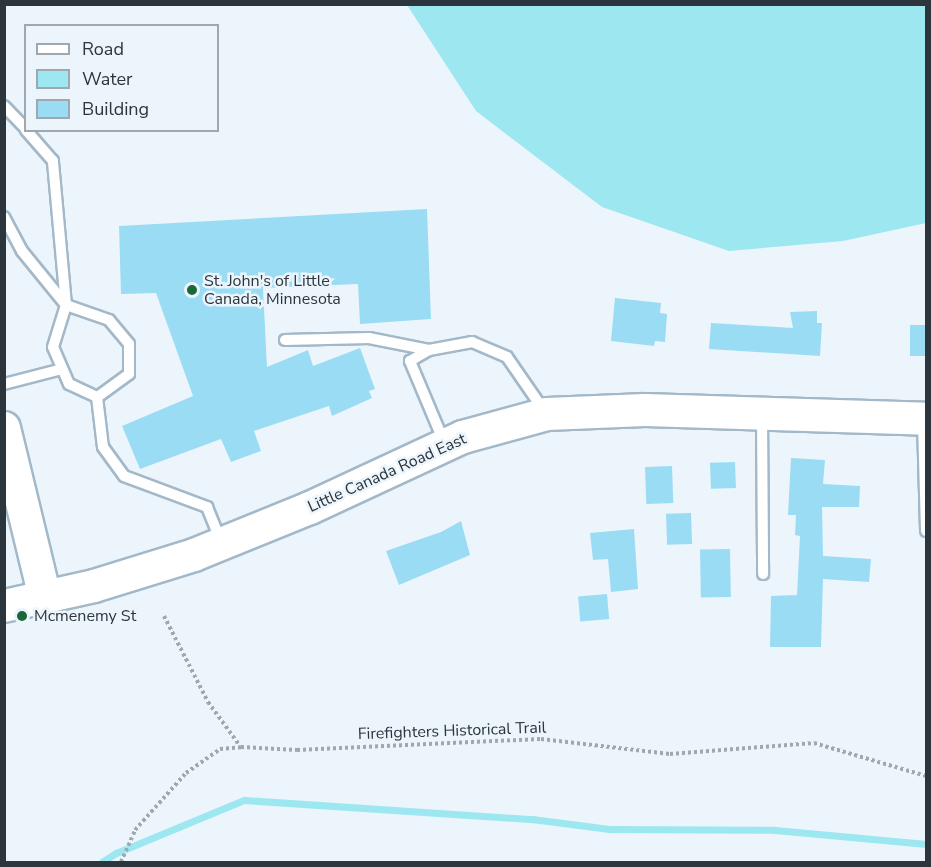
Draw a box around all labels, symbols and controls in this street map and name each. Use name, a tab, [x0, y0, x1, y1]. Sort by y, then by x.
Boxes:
legend	[24, 24, 219, 132]
text: Road	[82, 37, 124, 61]
text: Water	[82, 67, 133, 91]
text: Building	[82, 97, 149, 121]
place label: St. John's of Little Canada, Minnesota	[204, 271, 341, 309]
marker: St. John's of Little Canada, Minnesota	[185, 283, 199, 297]
street label: Little Canada Road East	[305, 429, 469, 517]
place label: Mcmenemy St	[34, 606, 136, 626]
marker: Mcmenemy St	[15, 609, 29, 623]
street label: Firefighters Historical Trail	[357, 718, 547, 744]

